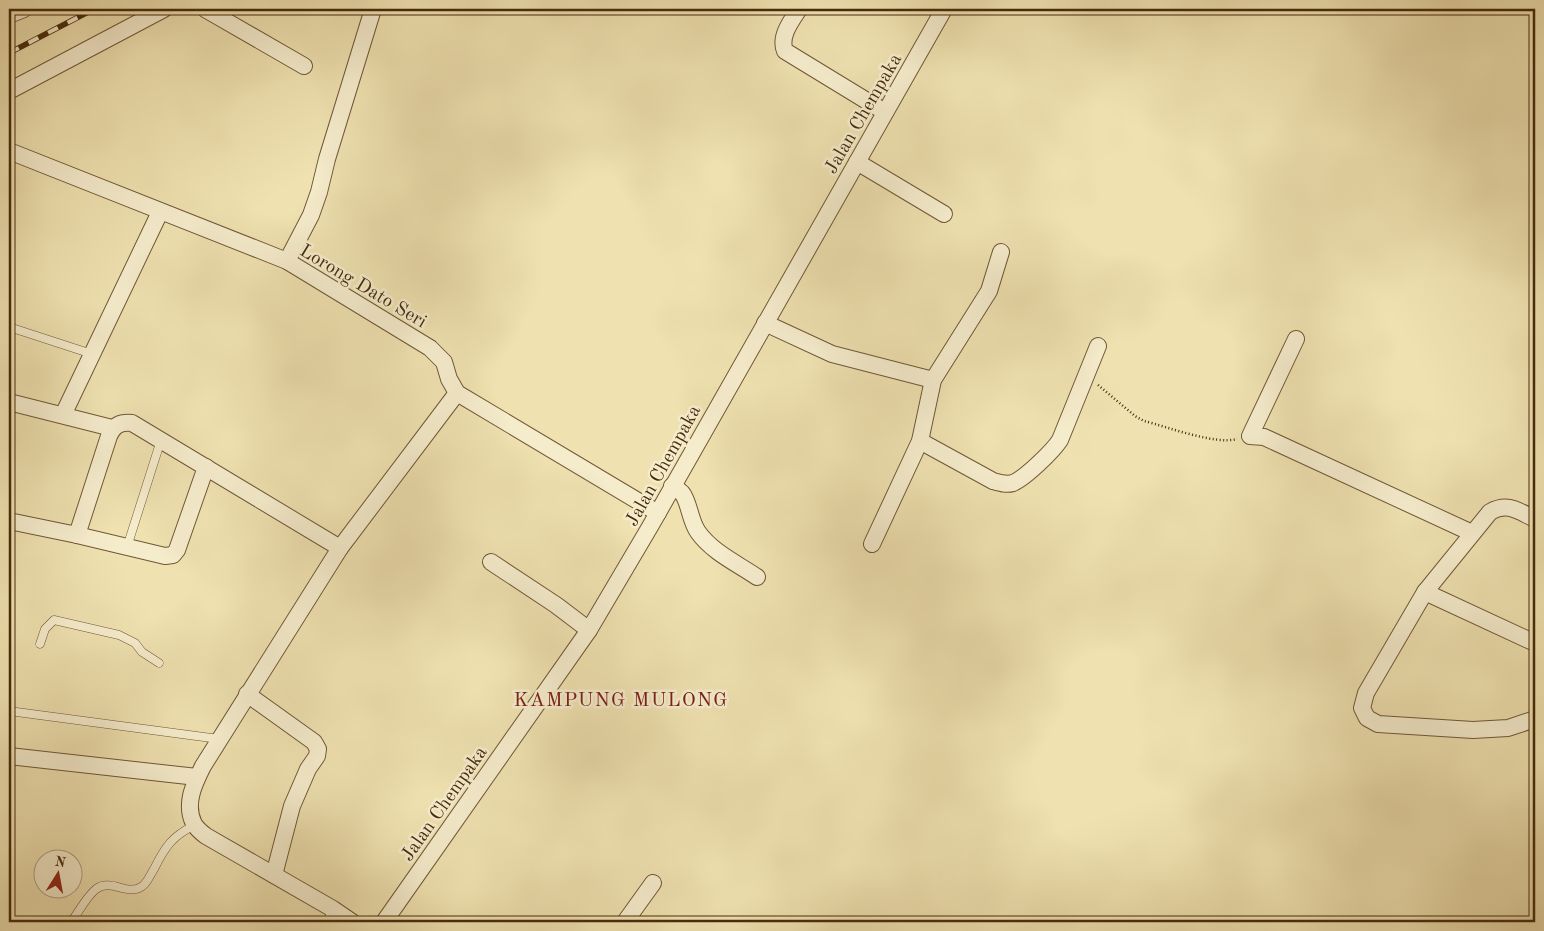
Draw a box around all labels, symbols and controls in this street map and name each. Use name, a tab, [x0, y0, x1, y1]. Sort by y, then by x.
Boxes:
street label: Jalan Chempaka	[822, 50, 906, 178]
street label: Lorong Dato Seri	[296, 242, 429, 332]
street label: Jalan Chempaka	[623, 402, 706, 530]
district label: KAMPUNG MULONG	[514, 691, 728, 711]
street label: Jalan Chempaka	[399, 743, 492, 865]
north arrow	[32, 848, 82, 898]
text: N	[54, 854, 67, 870]

